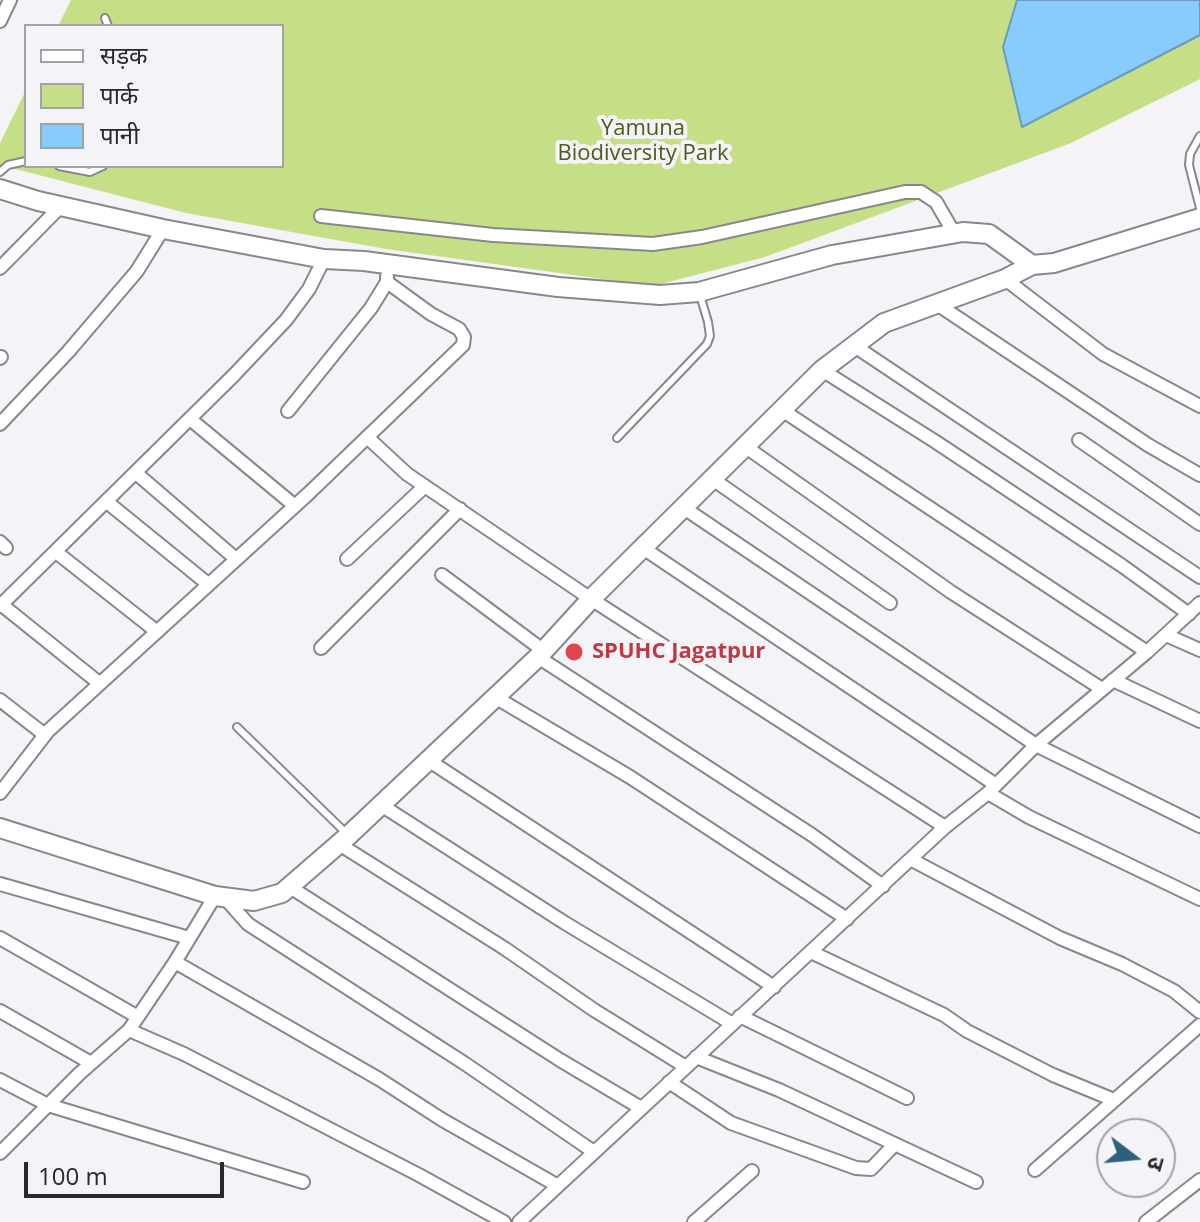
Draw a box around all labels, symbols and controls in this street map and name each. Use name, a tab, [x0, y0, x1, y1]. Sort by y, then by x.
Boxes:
legend	[24, 24, 284, 168]
text: सड़क	[100, 38, 148, 71]
text: पार्क	[100, 78, 138, 111]
park label: Yamuna Biodiversity Park	[558, 116, 728, 168]
text: पानी	[100, 118, 139, 151]
place label: SPUHC Jagatpur	[592, 639, 765, 665]
marker: SPUHC Jagatpur	[563, 641, 585, 663]
north arrow	[1096, 1118, 1176, 1198]
scale bar	[28, 1146, 228, 1196]
text: उ	[1141, 1154, 1173, 1174]
text: 100 m	[38, 1159, 108, 1192]

